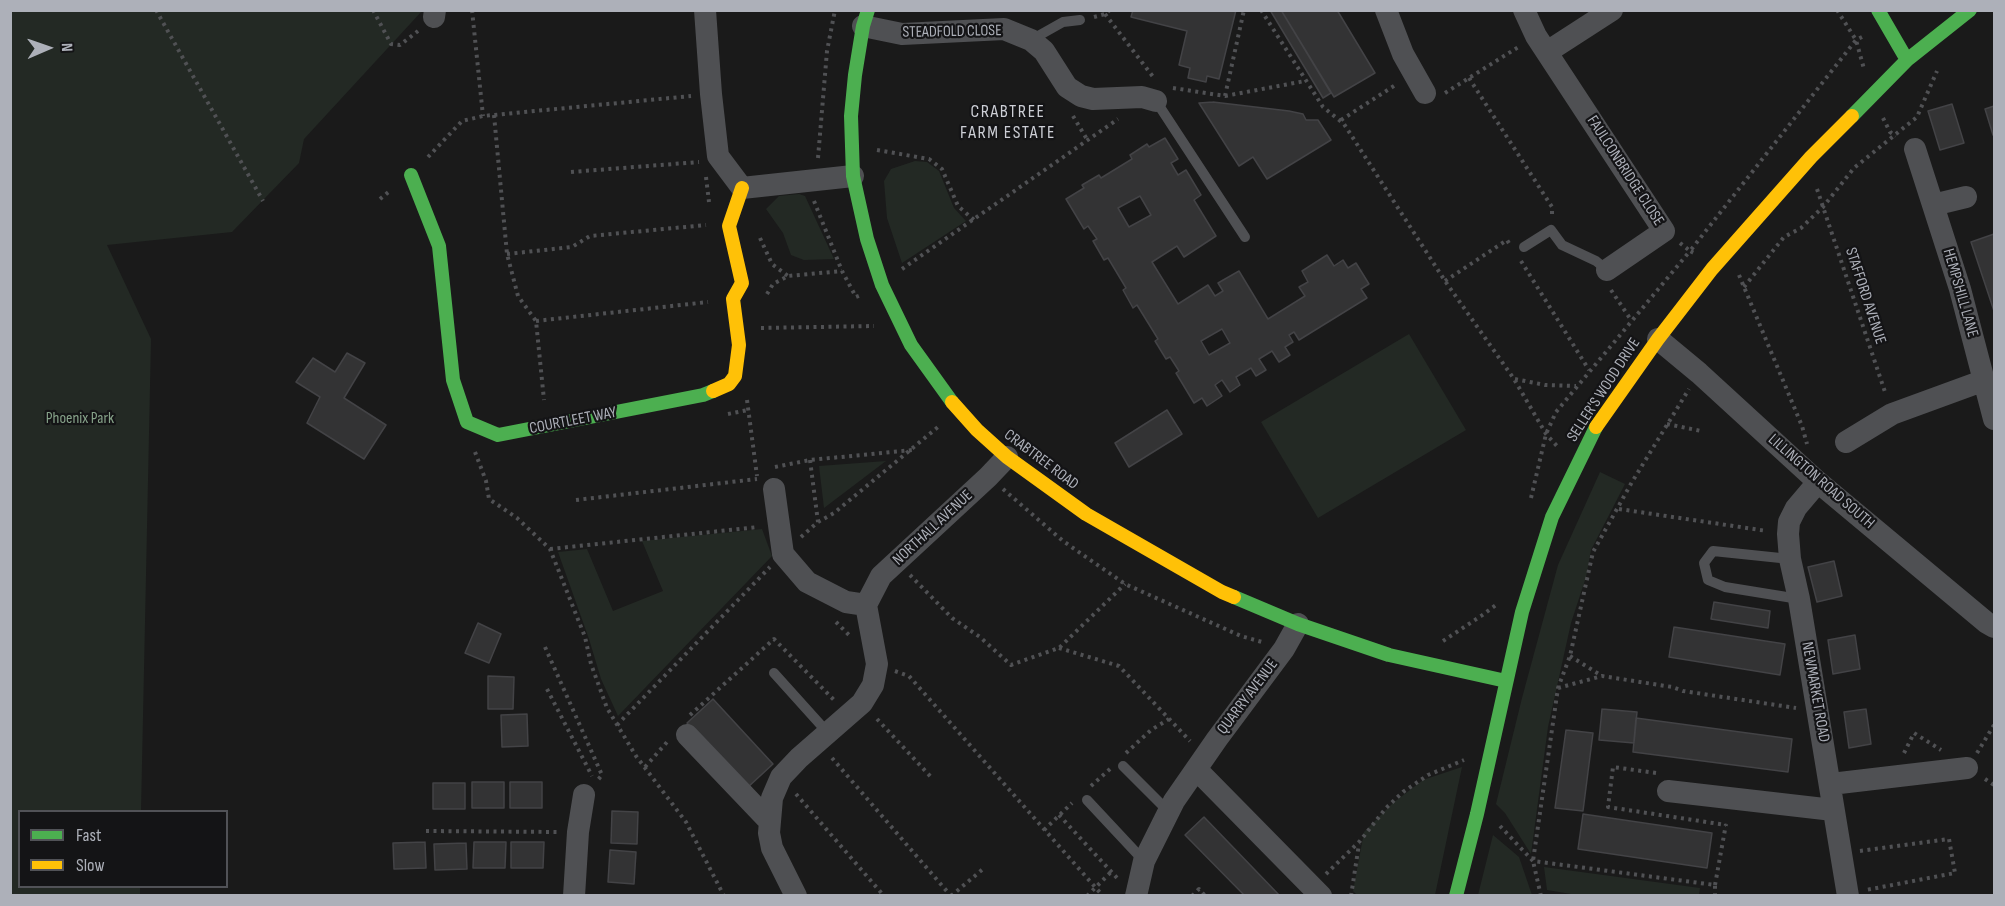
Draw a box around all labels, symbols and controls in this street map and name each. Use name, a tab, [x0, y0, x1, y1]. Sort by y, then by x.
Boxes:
north arrow	[18, 18, 78, 78]
street label: STEADFOLD CLOSE	[902, 22, 1002, 42]
text: N	[57, 43, 76, 52]
district label: CRABTREE FARM ESTATE	[960, 101, 1056, 144]
street label: FAULCONBRIDGE CLOSE	[1582, 112, 1668, 230]
street label: STAFFORD AVENUE	[1840, 245, 1890, 347]
street label: HEMPSHILL LANE	[1938, 246, 1982, 340]
street label: SELLER'S WOOD DRIVE	[1563, 334, 1645, 446]
street label: COURTLEET WAY	[528, 403, 618, 439]
park label: Phoenix Park	[46, 409, 114, 429]
street label: CRABTREE ROAD	[1000, 426, 1082, 494]
street label: LILLINGTON ROAD SOUTH	[1764, 431, 1878, 533]
street label: NORTHALL AVENUE	[889, 486, 977, 570]
street label: NEWMARKET ROAD	[1797, 640, 1833, 744]
street label: QUARRY AVENUE	[1214, 656, 1282, 738]
legend	[18, 810, 228, 888]
text: Fast	[76, 825, 101, 846]
text: Slow	[76, 855, 105, 876]

